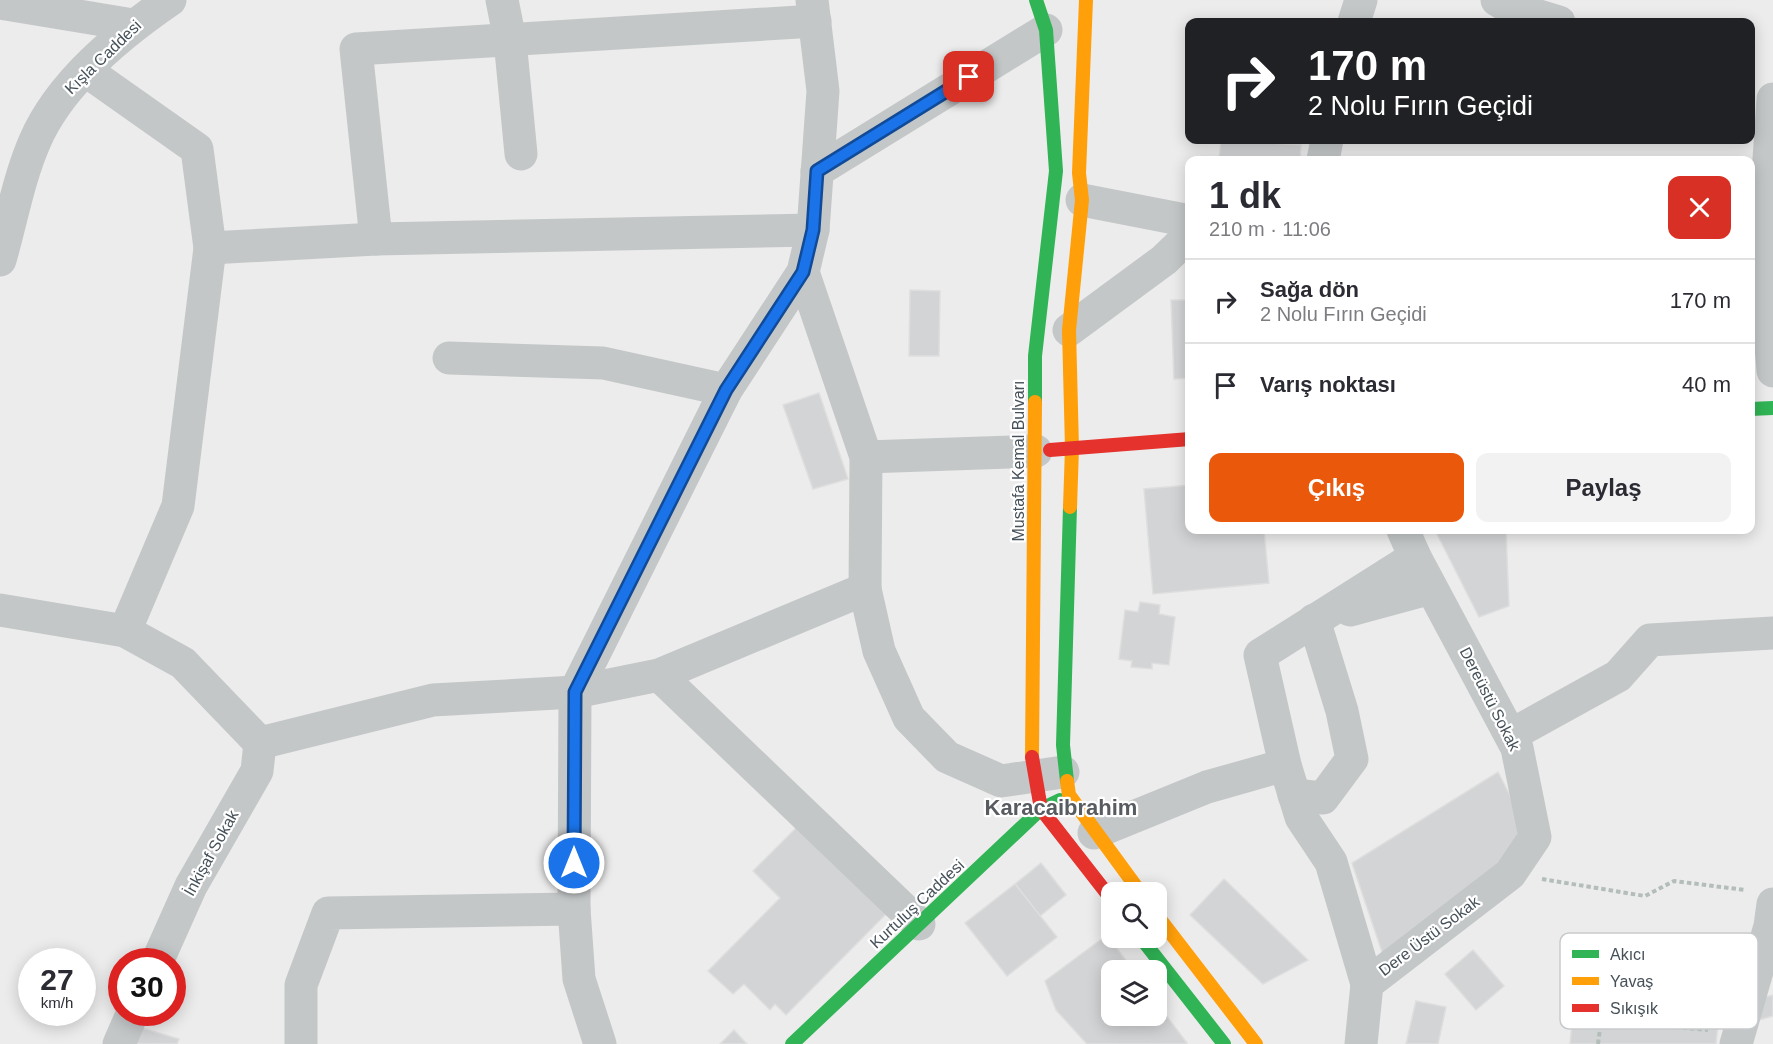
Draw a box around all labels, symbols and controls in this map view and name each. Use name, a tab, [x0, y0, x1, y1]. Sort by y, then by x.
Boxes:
street label: Kışla Caddesi	[62, 17, 144, 97]
icon: right	[1209, 42, 1287, 120]
text: 170 m	[1308, 42, 1427, 89]
pin	[943, 51, 994, 102]
icon: arrive	[952, 60, 985, 93]
text: 2 Nolu Fırın Geçidi	[1308, 91, 1533, 121]
text: 1 dk	[1209, 175, 1281, 216]
button: close	[1668, 176, 1731, 239]
text: 210 m · 11:06	[1209, 218, 1331, 240]
text: Sağa dön	[1260, 277, 1359, 302]
icon: right	[1209, 285, 1242, 318]
text: 170 m	[1670, 288, 1731, 313]
text: 2 Nolu Fırın Geçidi	[1260, 303, 1427, 325]
icon: arrive	[1209, 369, 1242, 402]
text: Varış noktası	[1260, 372, 1396, 397]
text: 40 m	[1682, 372, 1731, 397]
street label: Mustafa Kemal Bulvarı	[1010, 381, 1027, 541]
button: Çıkış	[1209, 453, 1464, 522]
button: Paylaş	[1476, 453, 1731, 522]
street label: Dereüstü Sokak	[1457, 644, 1524, 754]
district label: Karacaibrahim	[985, 795, 1137, 820]
street label: İnkişaf Sokak	[180, 806, 242, 899]
position arrow	[542, 831, 606, 895]
street label: Kurtuluş Caddesi	[867, 856, 967, 952]
map controls	[1101, 882, 1167, 1026]
button: search	[1101, 882, 1167, 948]
street label: Dere Üstü Sokak	[1376, 892, 1483, 979]
legend	[1560, 933, 1758, 1029]
text: Akıcı	[1610, 946, 1646, 963]
speed limit sign: 30	[108, 948, 186, 1026]
button: layers	[1101, 960, 1167, 1026]
text: 27	[40, 963, 74, 996]
text: Yavaş	[1610, 973, 1653, 990]
text: km/h	[41, 994, 73, 1011]
text: Sıkışık	[1610, 1000, 1659, 1017]

